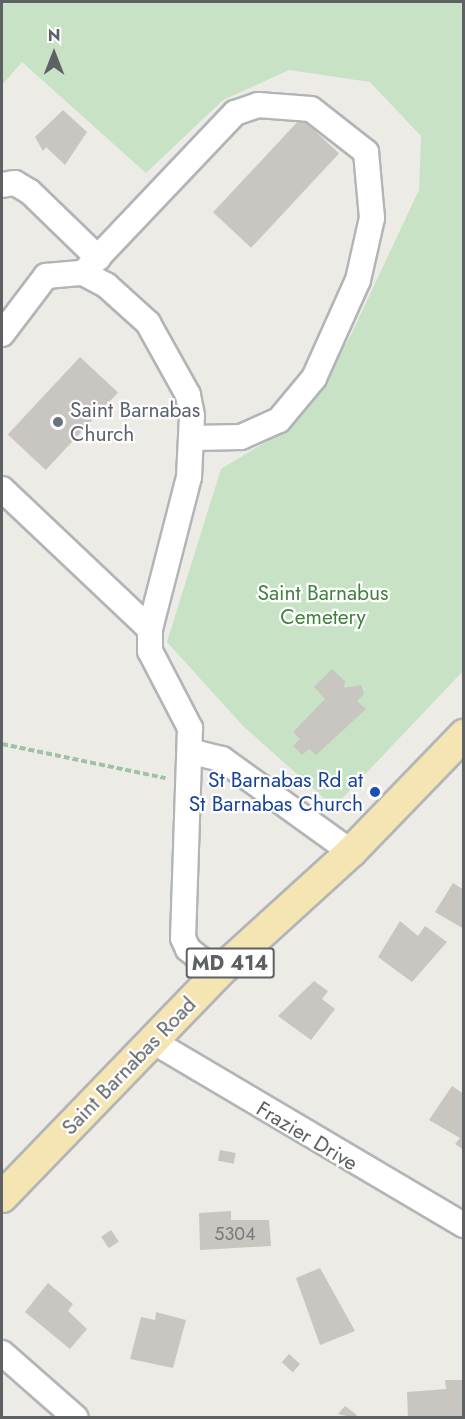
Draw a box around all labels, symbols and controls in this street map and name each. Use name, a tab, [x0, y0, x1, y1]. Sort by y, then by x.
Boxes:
north arrow	[24, 24, 84, 84]
text: N	[48, 24, 60, 47]
place label: Saint Barnabas Church	[70, 397, 200, 447]
marker: Saint Barnabas Church	[51, 415, 65, 429]
park label: Saint Barnabus Cemetery	[257, 580, 389, 630]
place label: St Barnabas Rd at St Barnabas Church	[189, 767, 363, 817]
marker: St Barnabas Rd at St Barnabas Church	[368, 785, 382, 799]
road number: MD 414	[185, 946, 275, 980]
street label: Saint Barnabas Road	[57, 992, 201, 1140]
street label: Frazier Drive	[252, 1096, 362, 1176]
house number: 5304	[214, 1223, 256, 1245]

